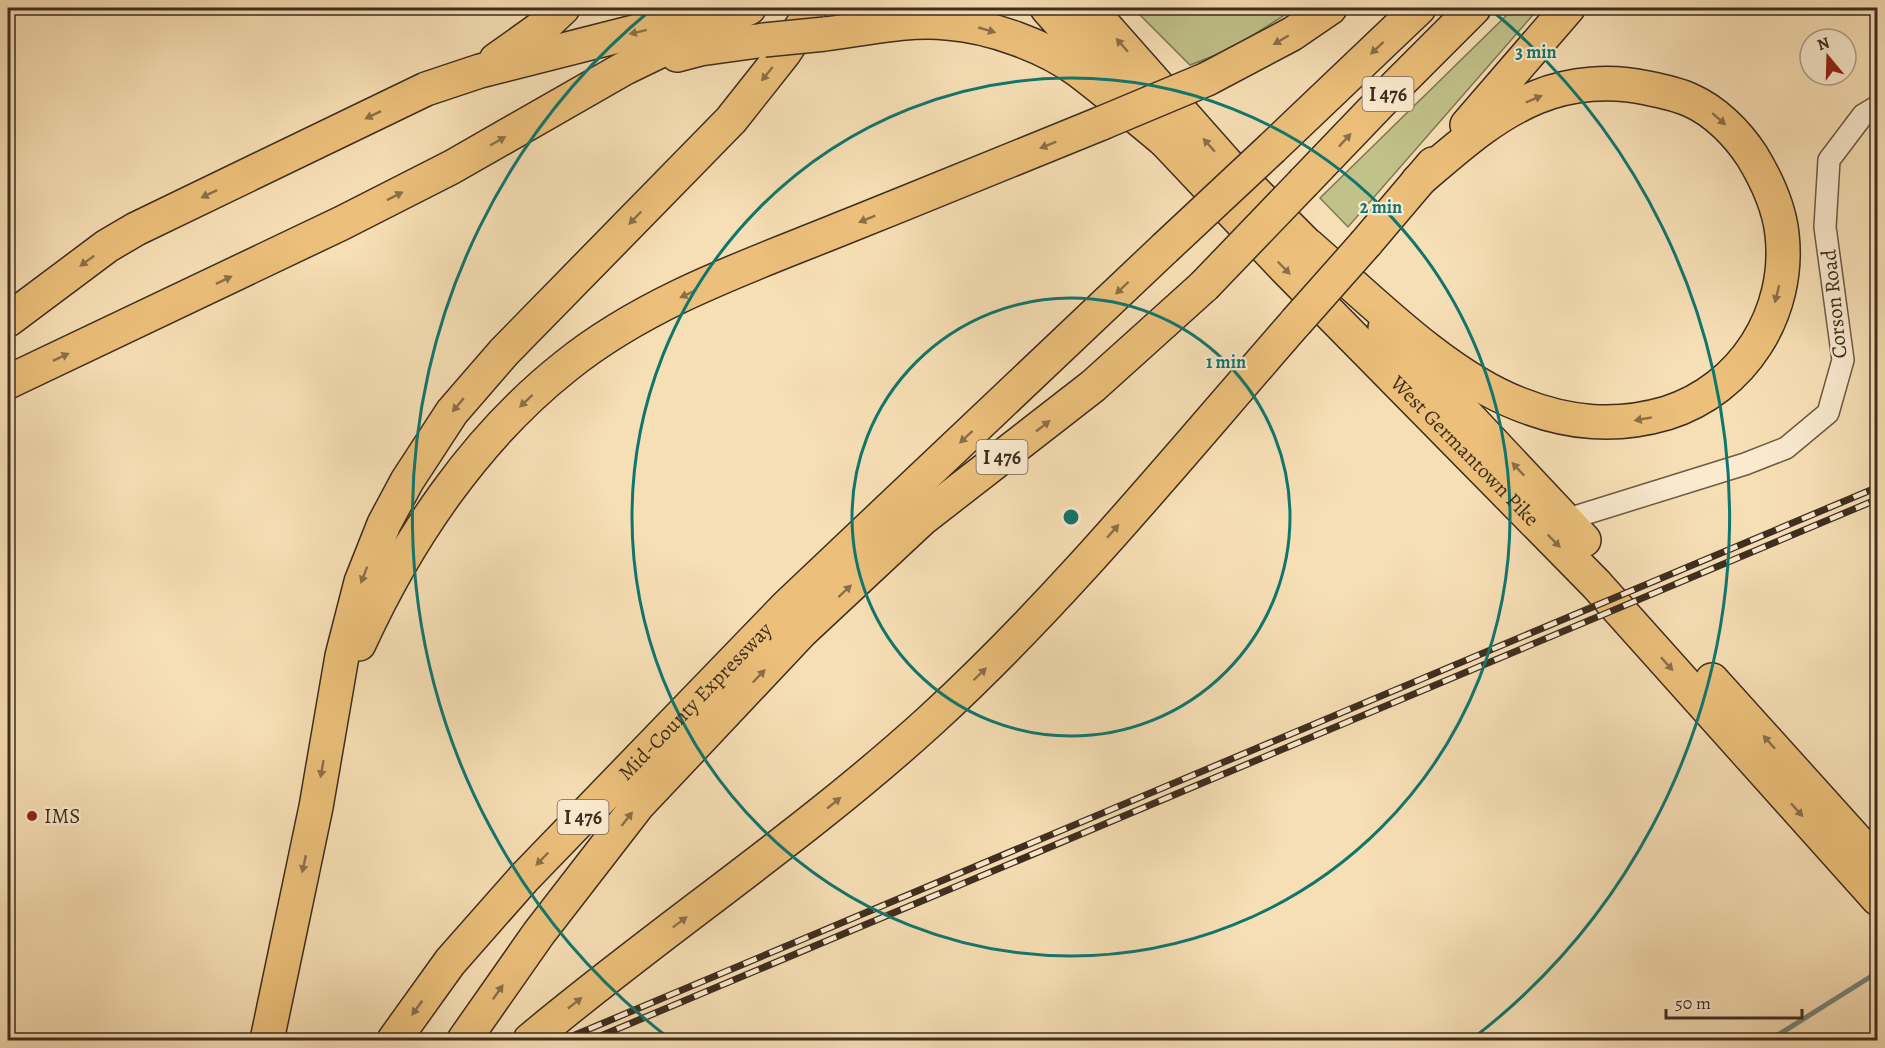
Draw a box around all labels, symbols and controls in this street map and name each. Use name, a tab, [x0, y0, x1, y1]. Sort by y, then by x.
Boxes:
one-way arrow	[978, 26, 996, 36]
one-way arrow	[629, 27, 647, 37]
north arrow	[1798, 27, 1858, 87]
text: N	[1814, 31, 1833, 56]
one-way arrow	[1273, 35, 1290, 45]
one-way arrow	[1116, 38, 1129, 53]
text: 3 min	[1515, 40, 1557, 64]
one-way arrow	[1370, 41, 1384, 55]
one-way arrow	[762, 67, 774, 82]
road number: I 476	[1362, 77, 1414, 111]
one-way arrow	[1525, 94, 1543, 104]
one-way arrow	[365, 110, 382, 119]
one-way arrow	[1711, 112, 1726, 126]
one-way arrow	[1337, 133, 1351, 147]
one-way arrow	[490, 136, 507, 146]
one-way arrow	[1202, 137, 1216, 152]
one-way arrow	[1039, 141, 1057, 150]
one-way arrow	[200, 189, 217, 198]
one-way arrow	[386, 191, 403, 201]
text: 2 min	[1360, 195, 1402, 219]
one-way arrow	[629, 211, 643, 225]
one-way arrow	[858, 214, 876, 224]
street label: Corson Road	[1814, 247, 1854, 360]
one-way arrow	[80, 255, 96, 267]
one-way arrow	[1277, 260, 1291, 274]
one-way arrow	[216, 275, 233, 284]
one-way arrow	[1116, 281, 1130, 295]
one-way arrow	[1772, 285, 1782, 303]
one-way arrow	[678, 289, 696, 299]
text: 1 min	[1206, 350, 1246, 374]
one-way arrow	[52, 352, 70, 362]
street label: West Germantown Pike	[1384, 369, 1545, 532]
one-way arrow	[519, 394, 534, 407]
one-way arrow	[452, 397, 465, 412]
one-way arrow	[1633, 414, 1652, 423]
one-way arrow	[1036, 421, 1051, 433]
one-way arrow	[958, 430, 973, 444]
road number: I 476	[976, 440, 1028, 474]
one-way arrow	[1511, 463, 1525, 477]
centre of rings	[1061, 507, 1081, 527]
one-way arrow	[1106, 524, 1119, 539]
one-way arrow	[1547, 534, 1561, 549]
one-way arrow	[358, 566, 368, 584]
one-way arrow	[837, 585, 852, 598]
street label: Mid-County Expressway	[612, 615, 779, 786]
one-way arrow	[1660, 656, 1673, 671]
one-way arrow	[972, 667, 986, 681]
one-way arrow	[752, 669, 766, 684]
one-way arrow	[1762, 735, 1776, 750]
one-way arrow	[318, 760, 327, 779]
one-way arrow	[826, 797, 841, 809]
road number: I 476	[558, 800, 608, 834]
place label: IMS	[44, 802, 81, 830]
one-way arrow	[1790, 802, 1804, 817]
marker: IMS	[25, 809, 39, 823]
one-way arrow	[620, 812, 632, 827]
one-way arrow	[536, 851, 549, 866]
one-way arrow	[299, 855, 308, 874]
one-way arrow	[671, 916, 687, 928]
scale bar	[1666, 982, 1802, 1020]
one-way arrow	[492, 985, 504, 1001]
text: 50 m	[1675, 991, 1711, 1015]
one-way arrow	[567, 997, 583, 1010]
one-way arrow	[410, 1000, 423, 1016]

